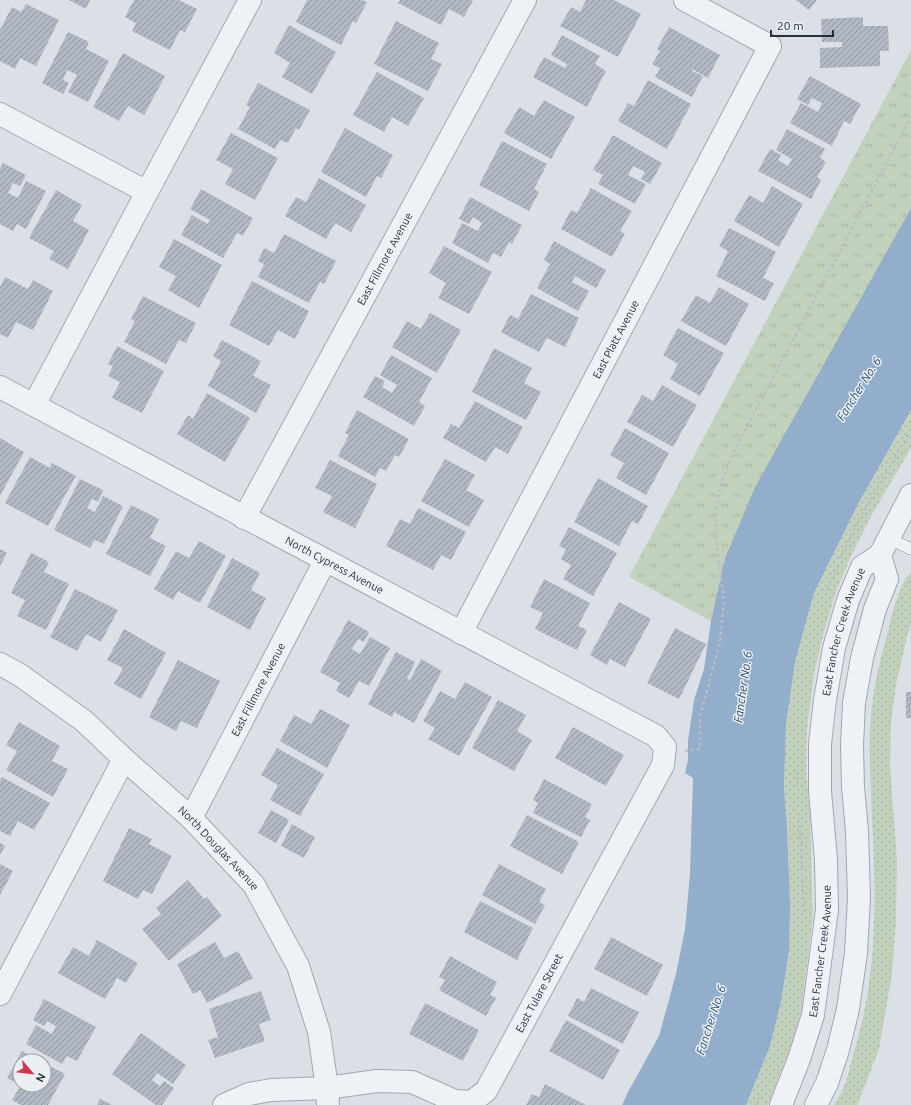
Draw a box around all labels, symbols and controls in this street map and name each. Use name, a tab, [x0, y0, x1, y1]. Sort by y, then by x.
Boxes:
scale bar	[771, 12, 833, 38]
text: 20 m	[777, 19, 804, 32]
street label: East Fillmore Avenue	[355, 210, 415, 307]
street label: East Platt Avenue	[590, 298, 641, 380]
water label: Fancher No. 6	[834, 354, 883, 423]
street label: North Cypress Avenue	[283, 534, 386, 596]
street label: East Fancher Creek Avenue	[820, 566, 867, 697]
street label: East Fillmore Avenue	[229, 641, 287, 738]
water label: Fancher No. 6	[731, 650, 754, 724]
street label: North Douglas Avenue	[176, 804, 261, 892]
street label: East Fancher Creek Avenue	[807, 885, 833, 1018]
street label: East Tulare Street	[513, 951, 565, 1034]
water label: Fancher No. 6	[693, 983, 728, 1056]
north arrow	[12, 1053, 52, 1093]
text: N	[34, 1071, 48, 1084]

